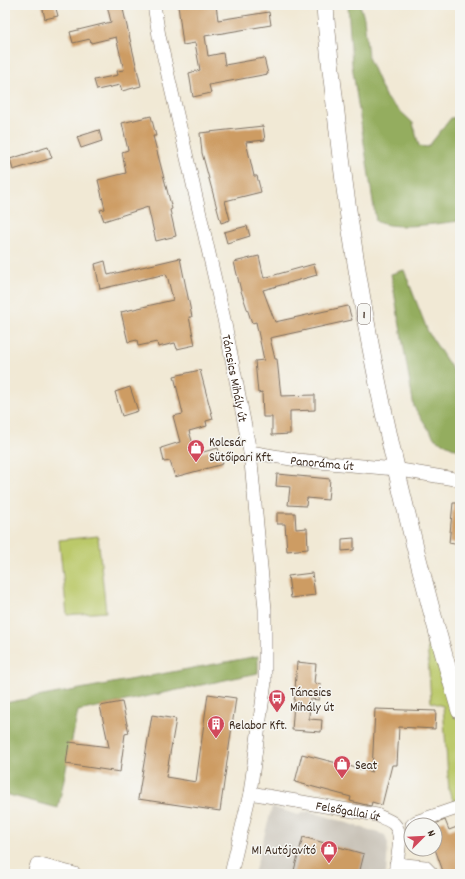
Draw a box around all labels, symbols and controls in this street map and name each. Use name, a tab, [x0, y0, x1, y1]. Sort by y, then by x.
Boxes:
road number: 1	[358, 304, 370, 324]
street label: Táncsics Mihály út	[215, 333, 251, 424]
place label: Kolcsár Sütőipari Kft.	[209, 434, 273, 468]
shop icon: Kolcsár Sütőipari Kft.	[186, 438, 206, 463]
street label: Panoráma út	[289, 452, 355, 477]
place label: Táncsics Mihály út	[290, 684, 334, 718]
bus stop icon: Táncsics Mihály út	[267, 688, 287, 713]
building icon: Relabor Kft.	[206, 714, 226, 739]
place label: Relabor Kft.	[229, 717, 287, 736]
shop icon: Seat	[332, 754, 352, 779]
place label: Seat	[355, 757, 378, 776]
street label: Felsőgallai út	[314, 798, 384, 828]
north arrow	[403, 817, 443, 857]
text: N	[422, 828, 439, 840]
shop icon: M1 Autójavító	[319, 839, 339, 864]
place label: M1 Autójavító	[251, 842, 316, 861]

